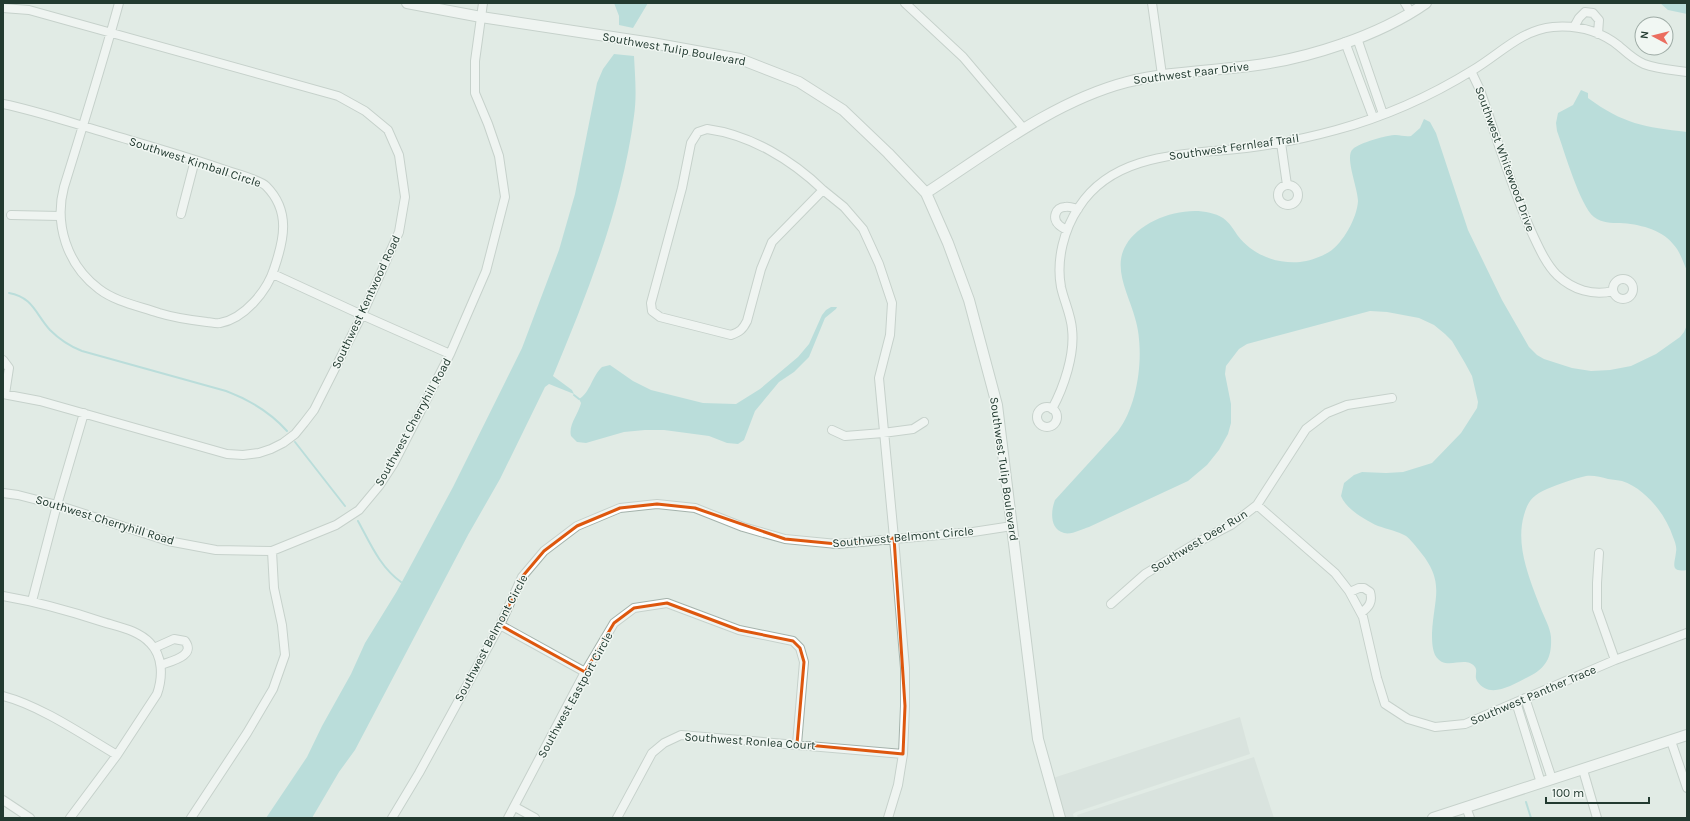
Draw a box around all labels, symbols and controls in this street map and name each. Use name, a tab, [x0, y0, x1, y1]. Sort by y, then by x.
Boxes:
north arrow	[1634, 16, 1674, 56]
street label: Southwest Tulip Boulevard	[601, 29, 747, 69]
text: N	[1638, 30, 1652, 40]
street label: Southwest Paar Drive	[1132, 59, 1250, 87]
street label: Southwest Whitewood Drive	[1472, 85, 1538, 233]
street label: Southwest Fernleaf Trail	[1168, 131, 1300, 163]
street label: Southwest Kimball Circle	[127, 134, 263, 190]
street label: Southwest Kentwood Road	[329, 233, 403, 371]
street label: Southwest Cherryhill Road	[372, 355, 454, 489]
street label: Southwest Tulip Boulevard	[987, 396, 1021, 542]
street label: Southwest Cherryhill Road	[34, 492, 176, 548]
street label: Southwest Deer Run	[1148, 507, 1250, 575]
street label: Southwest Belmont Circle	[832, 524, 974, 550]
street label: Southwest Belmont Circle	[452, 572, 530, 704]
street label: Southwest Eastport Circle	[535, 630, 615, 760]
street label: Southwest Panther Trace	[1468, 662, 1598, 728]
street label: Southwest Ronlea Court	[684, 729, 817, 753]
scale bar	[1546, 779, 1649, 805]
text: 100 m	[1552, 786, 1584, 800]

